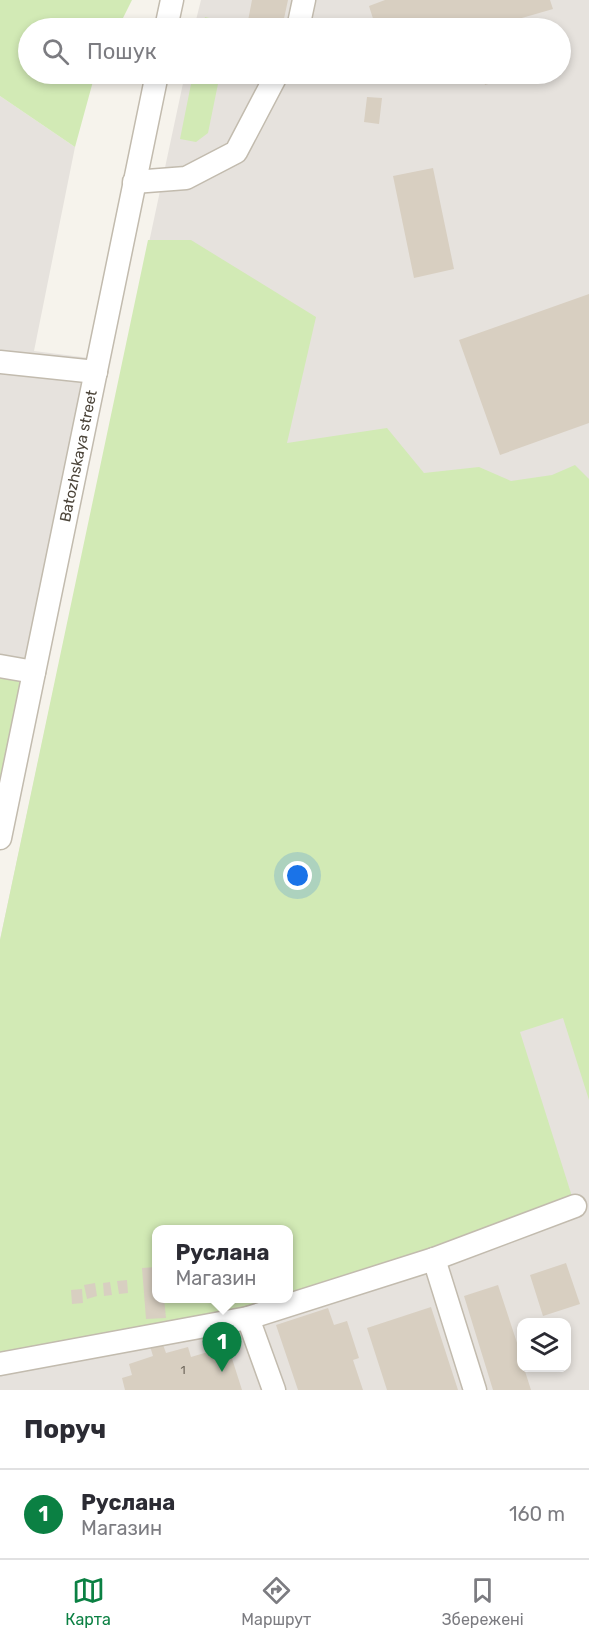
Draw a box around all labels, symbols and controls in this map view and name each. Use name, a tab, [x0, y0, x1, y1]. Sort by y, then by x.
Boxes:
search box	[18, 18, 571, 84]
icon: search	[39, 35, 72, 68]
text: Пошук	[87, 38, 157, 65]
street label: Batozhskaya street	[56, 388, 101, 524]
your location	[283, 861, 312, 890]
popup	[152, 1225, 293, 1303]
text: Руслана	[175, 1239, 270, 1266]
text: Магазин	[175, 1266, 257, 1290]
map controls	[517, 1318, 571, 1372]
button: layers	[517, 1318, 571, 1372]
pin: 1	[202, 1322, 242, 1372]
house number: 1	[180, 1363, 186, 1377]
text: Поруч	[24, 1414, 106, 1445]
text: Руслана	[81, 1489, 175, 1516]
text: 1	[39, 1502, 48, 1526]
text: 160 m	[509, 1502, 565, 1526]
text: Магазин	[81, 1516, 162, 1540]
tab: Карта	[65, 1574, 111, 1629]
tab: Маршрут	[241, 1574, 311, 1629]
tab: Збережені	[442, 1574, 524, 1629]

